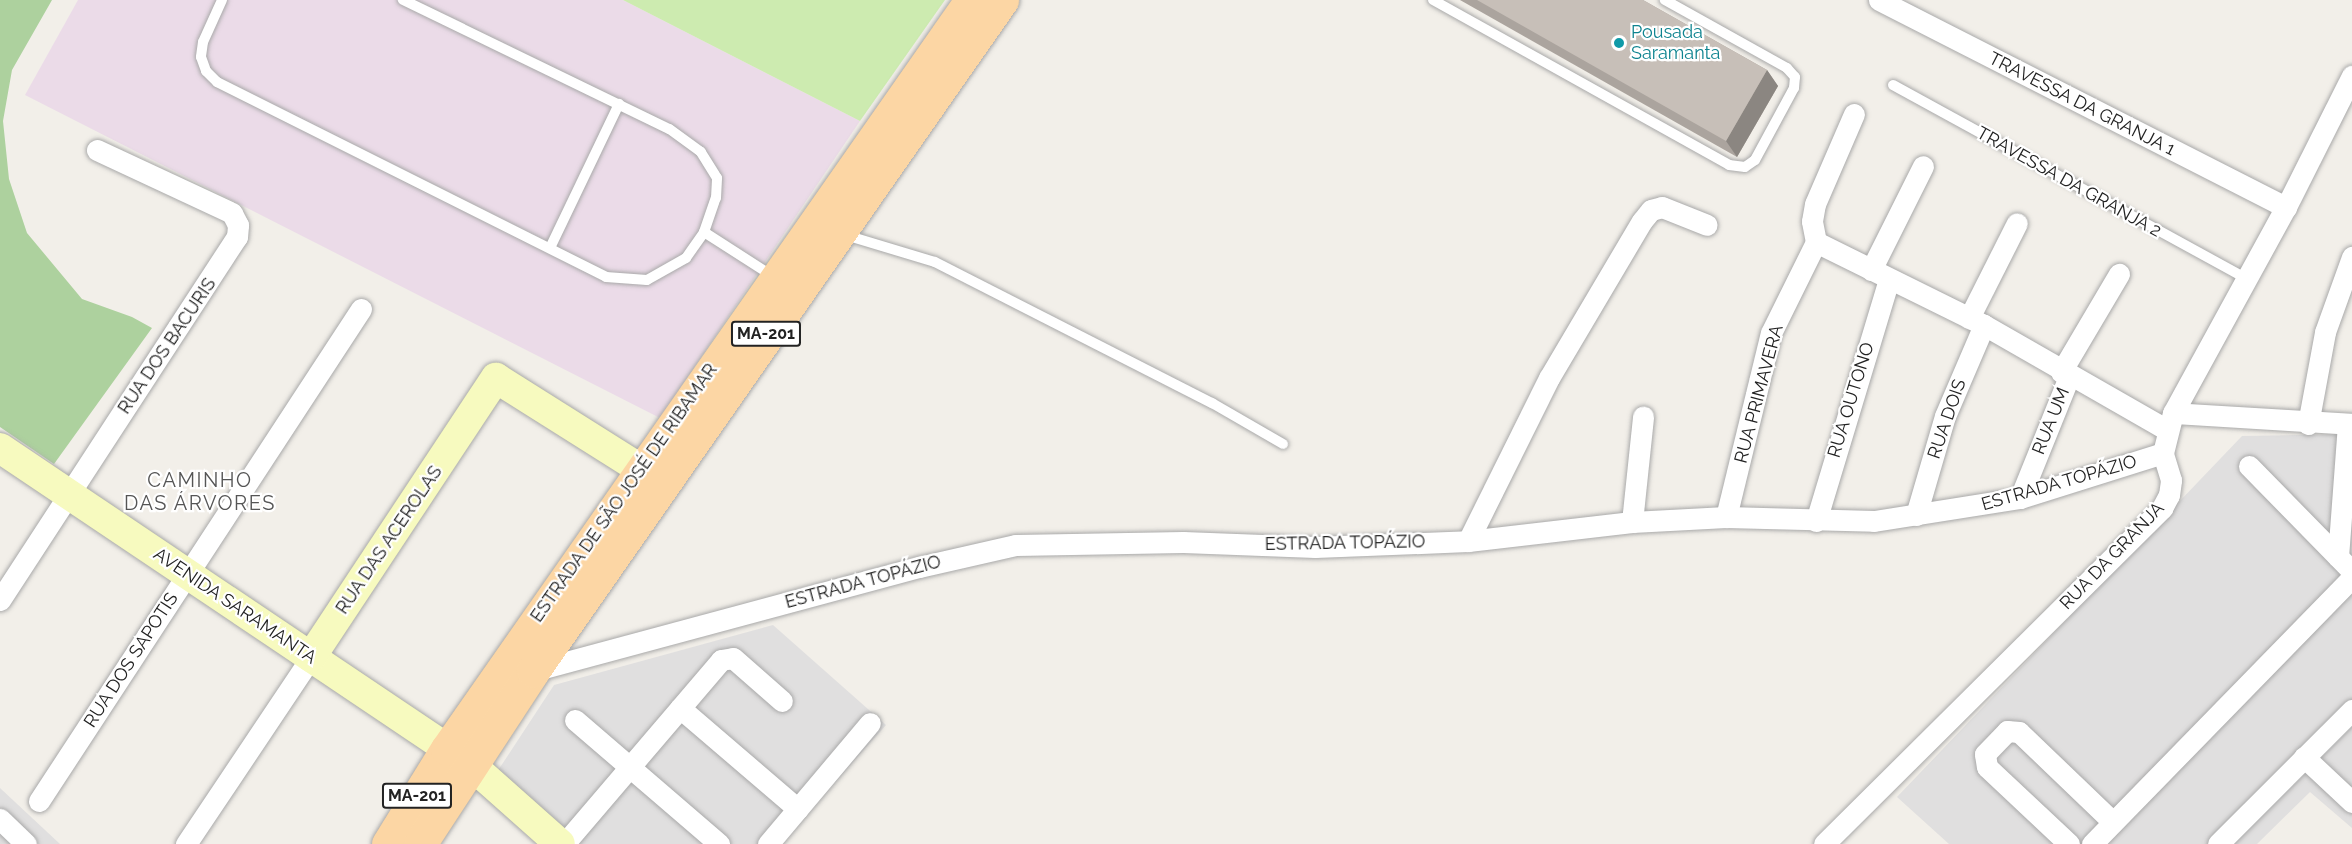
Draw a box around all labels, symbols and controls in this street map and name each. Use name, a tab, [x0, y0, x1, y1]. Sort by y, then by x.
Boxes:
place label: Pousada Saramanta	[1631, 22, 1720, 64]
marker: Pousada Saramanta	[1612, 36, 1626, 50]
street label: TRAVESSA DA GRANJA 1	[1984, 47, 2180, 161]
street label: TRAVESSA DA GRANJA 2	[1972, 122, 2166, 242]
street label: RUA DOS BACURIS	[113, 274, 221, 418]
road number: MA-201	[730, 321, 802, 347]
street label: RUA PRIMAVERA	[1730, 322, 1788, 466]
street label: RUA OUTONO	[1823, 339, 1879, 461]
street label: ESTRADA DE SÃO JOSÉ DE RIBAMAR	[526, 359, 722, 627]
street label: RUA DOIS	[1923, 376, 1971, 462]
street label: RUA UM	[2028, 384, 2074, 458]
street label: ESTRADA TOPÁZIO	[1978, 450, 2140, 516]
street label: RUA DAS ACEROLAS	[331, 461, 447, 619]
district label: CAMINHO DAS ÁRVORES	[124, 468, 276, 515]
street label: RUA DA GRANJA	[2055, 497, 2169, 615]
street label: ESTRADA TOPÁZIO	[1264, 531, 1426, 555]
street label: AVENIDA SARAMANTA	[149, 543, 321, 669]
street label: ESTRADA TOPÁZIO	[782, 551, 944, 613]
street label: RUA DOS SAPOTIS	[79, 588, 183, 732]
road number: MA-201	[381, 783, 453, 809]

